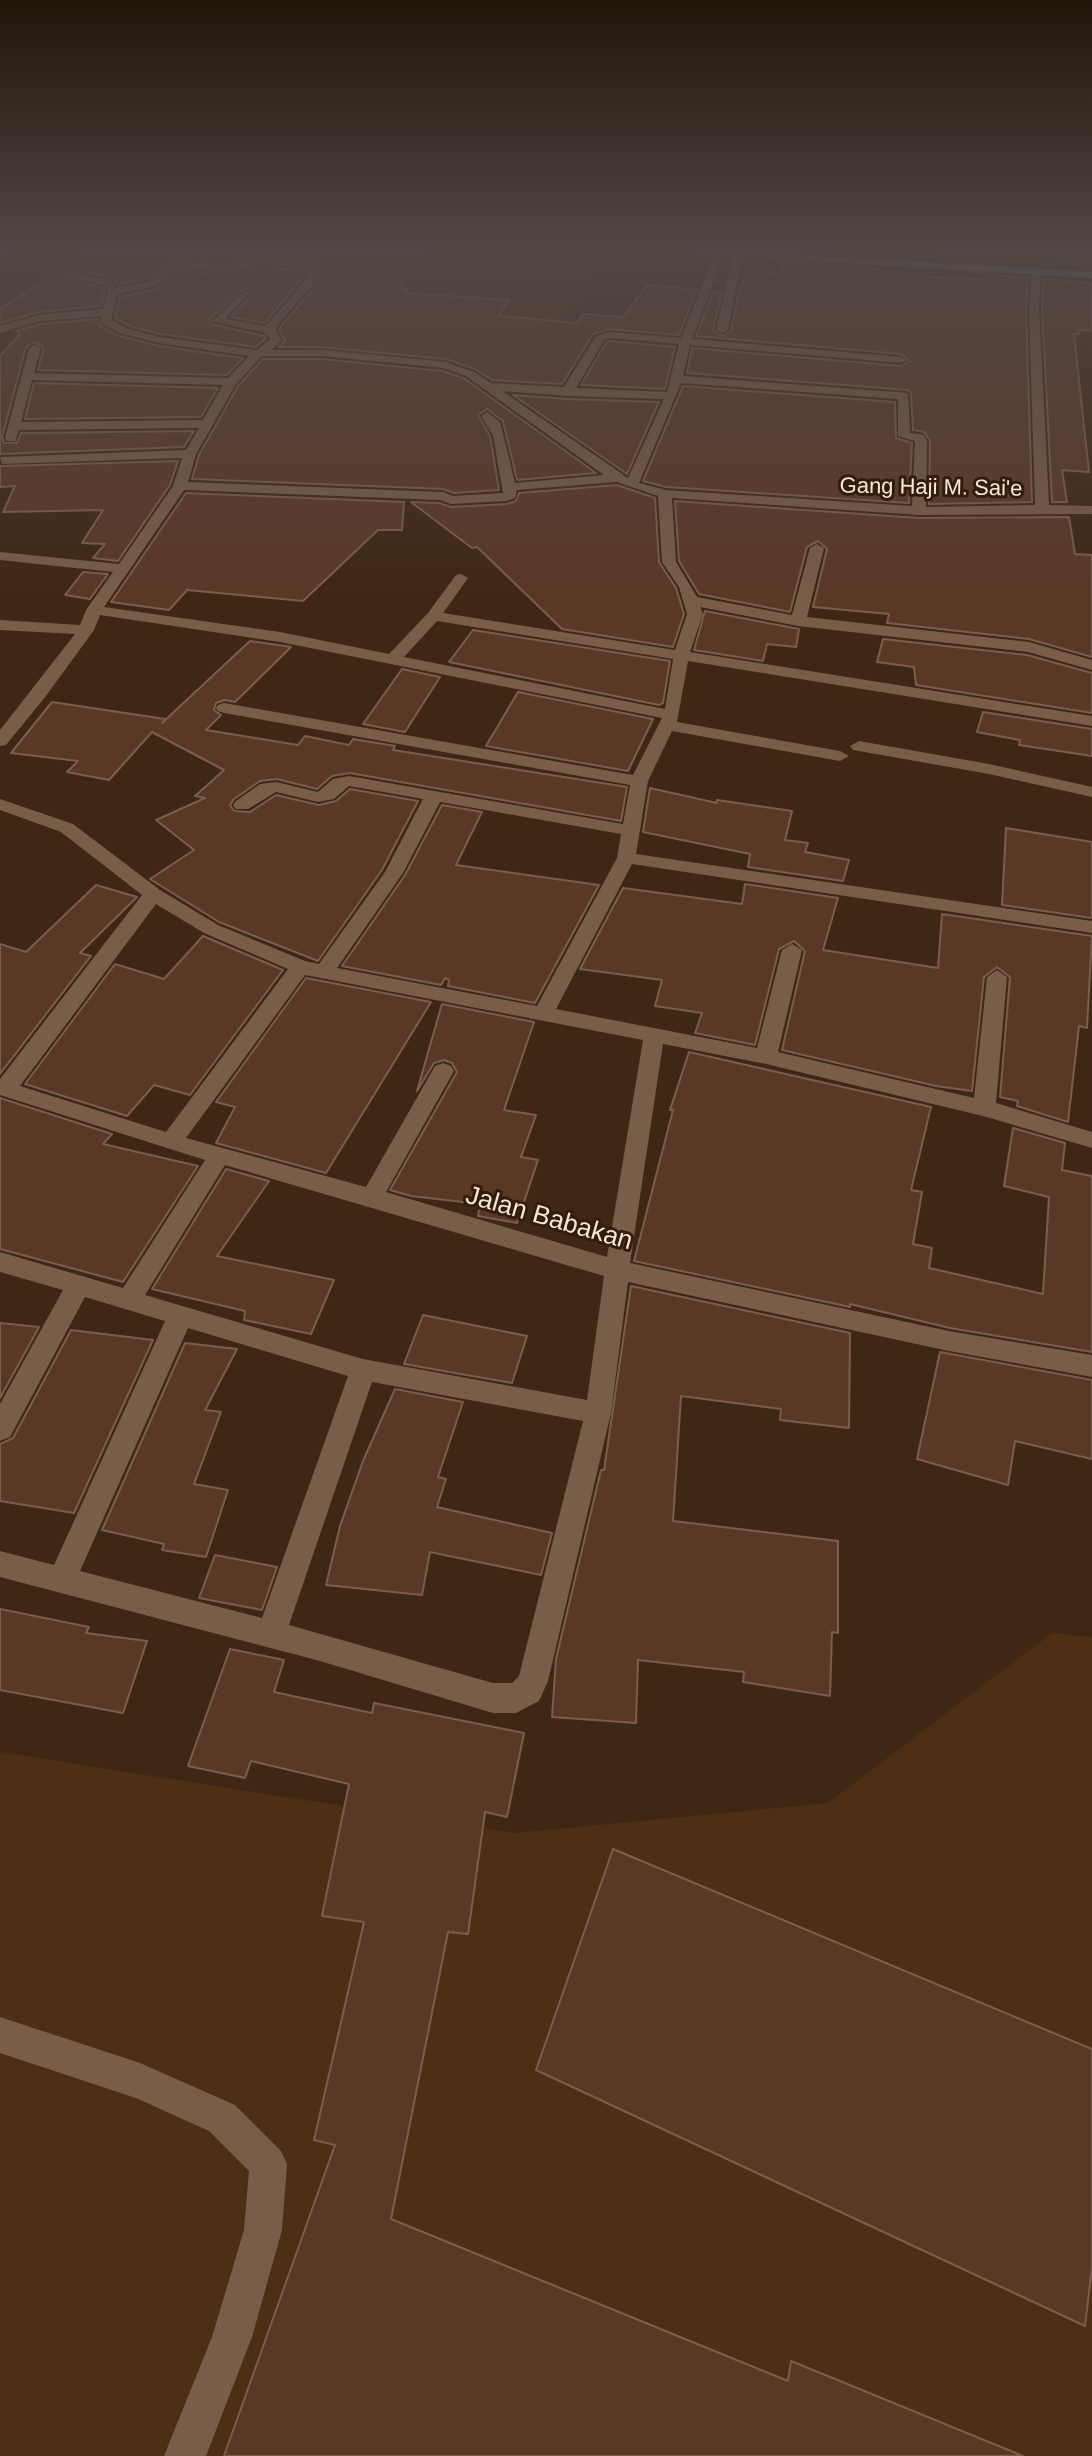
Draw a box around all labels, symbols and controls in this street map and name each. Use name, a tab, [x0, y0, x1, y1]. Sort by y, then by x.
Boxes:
street label: Gang Haji M. Sai'e	[839, 473, 1023, 503]
street label: Jalan Babakan	[462, 1180, 636, 1258]

